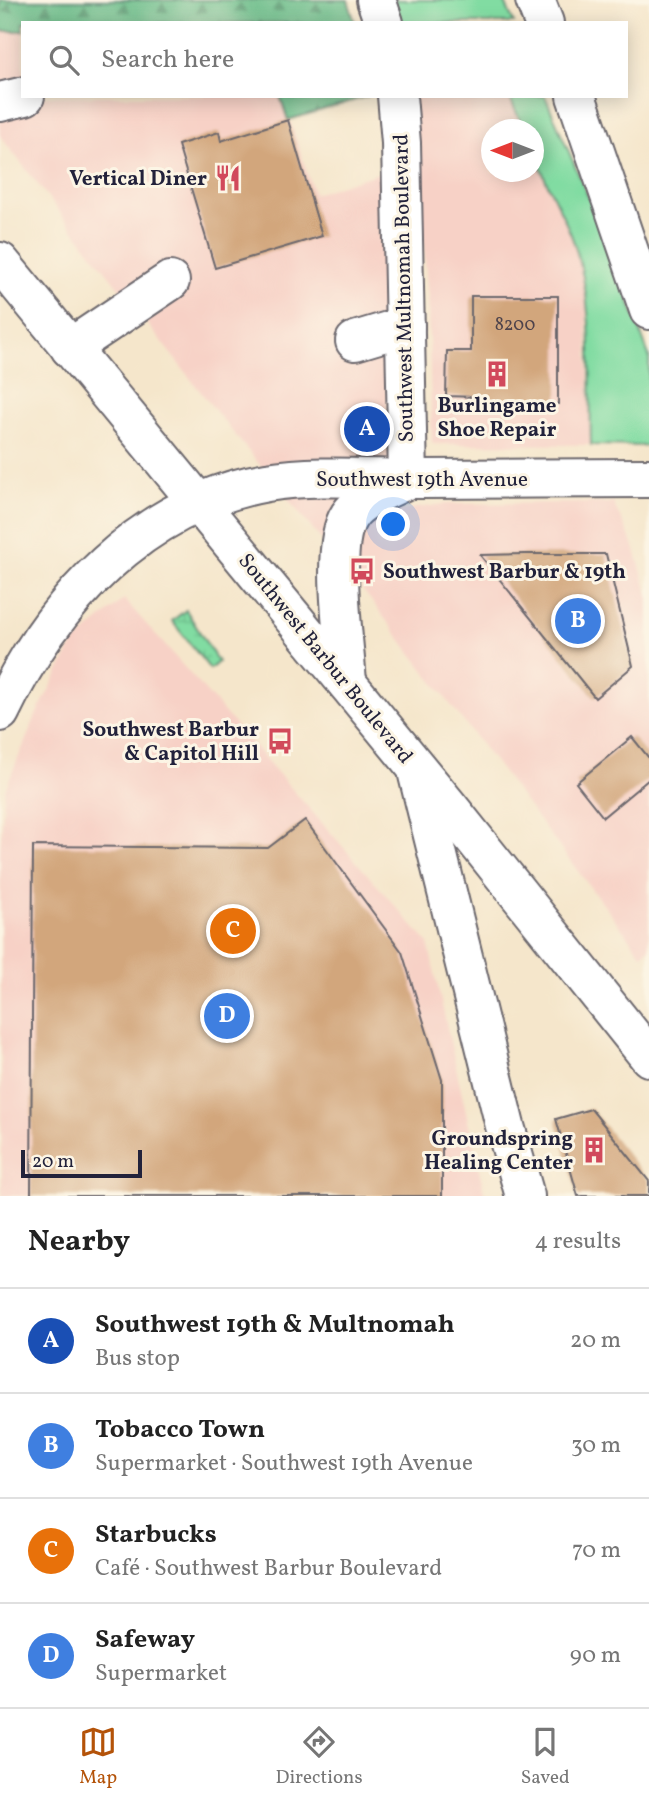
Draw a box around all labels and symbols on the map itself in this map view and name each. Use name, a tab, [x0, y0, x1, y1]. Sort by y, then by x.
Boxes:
north arrow	[481, 119, 544, 182]
street label: Southwest Multnomah Boulevard	[387, 133, 422, 443]
restaurant icon: Vertical Diner	[213, 163, 243, 193]
place label: Vertical Diner	[69, 165, 207, 194]
house number: 8200	[495, 313, 535, 338]
building icon: Burlingame Shoe Repair	[482, 359, 512, 389]
place label: Burlingame Shoe Repair	[437, 392, 557, 445]
pin: A	[344, 403, 390, 455]
street label: Southwest 19th Avenue	[316, 466, 528, 495]
your location	[376, 507, 410, 541]
street label: Southwest Barbur Boulevard	[231, 548, 419, 770]
bus stop icon: Southwest Barbur & 19th	[347, 556, 377, 586]
place label: Southwest Barbur & 19th	[383, 558, 626, 587]
pin: B	[555, 595, 601, 647]
place label: Southwest Barbur & Capitol Hill	[82, 716, 259, 769]
bus stop icon: Southwest Barbur & Capitol Hill	[265, 726, 295, 756]
pin: C	[210, 905, 256, 957]
pin: D	[204, 990, 250, 1042]
place label: Groundspring Healing Center	[424, 1125, 573, 1178]
building icon: Groundspring Healing Center	[579, 1135, 609, 1165]
scale bar	[21, 1147, 142, 1179]

